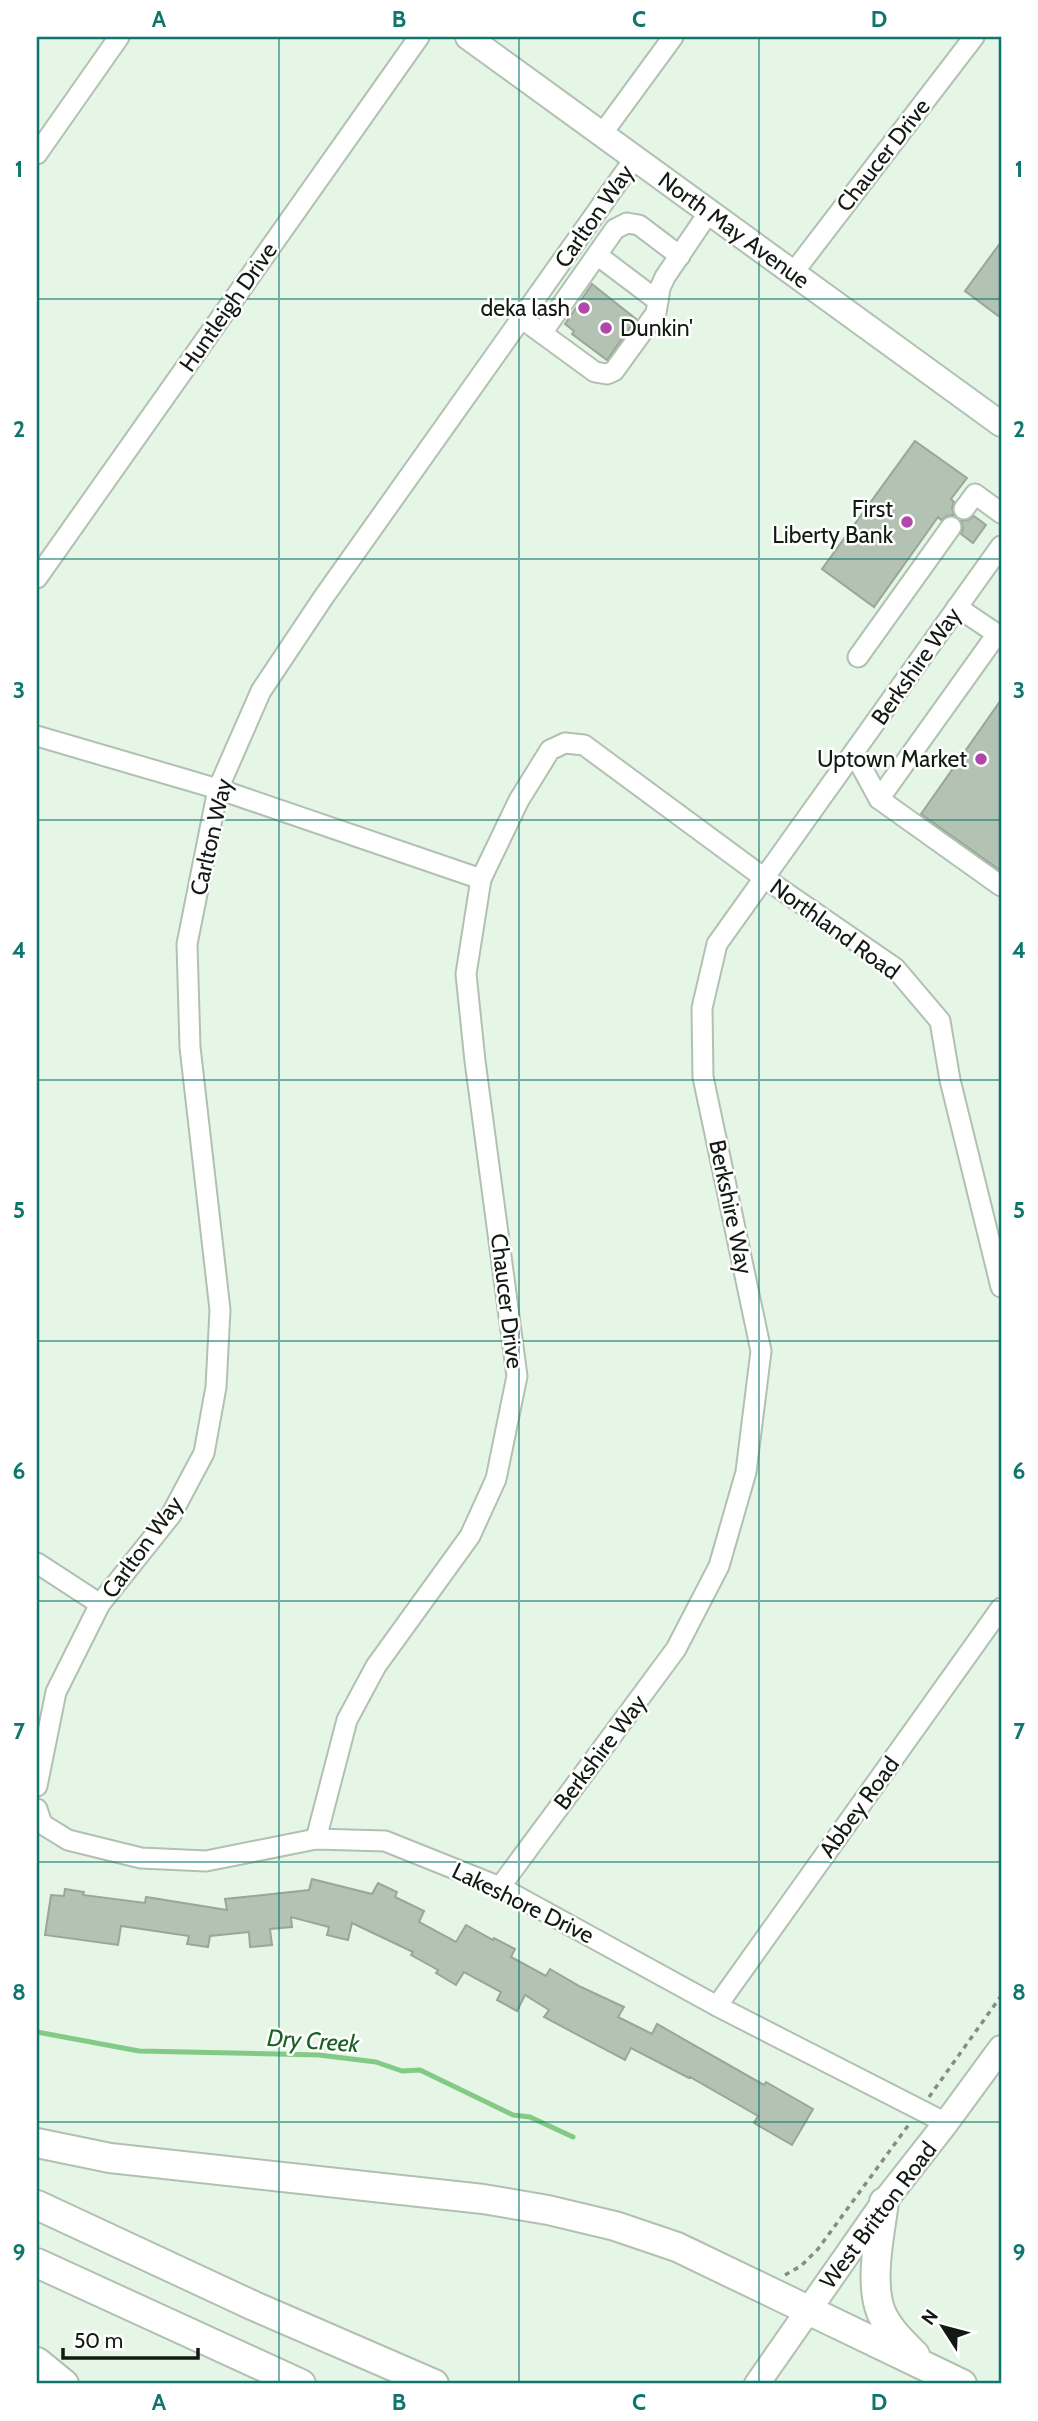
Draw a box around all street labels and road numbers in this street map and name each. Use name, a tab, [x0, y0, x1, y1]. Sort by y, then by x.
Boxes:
street label: Chaucer Drive	[830, 93, 936, 217]
street label: Carlton Way	[548, 159, 640, 273]
street label: North May Avenue	[653, 166, 815, 294]
street label: Huntleigh Drive	[173, 237, 283, 377]
street label: Berkshire Way	[865, 602, 967, 730]
street label: Carlton Way	[184, 775, 238, 898]
street label: Northland Road	[765, 873, 905, 985]
street label: Berkshire Way	[703, 1137, 759, 1277]
street label: Chaucer Drive	[485, 1232, 529, 1370]
street label: Carlton Way	[96, 1490, 189, 1603]
street label: Berkshire Way	[548, 1689, 653, 1815]
street label: Abbey Road	[813, 1751, 905, 1863]
street label: Lakeshore Drive	[448, 1857, 599, 1949]
street label: West Britton Road	[814, 2136, 942, 2294]

